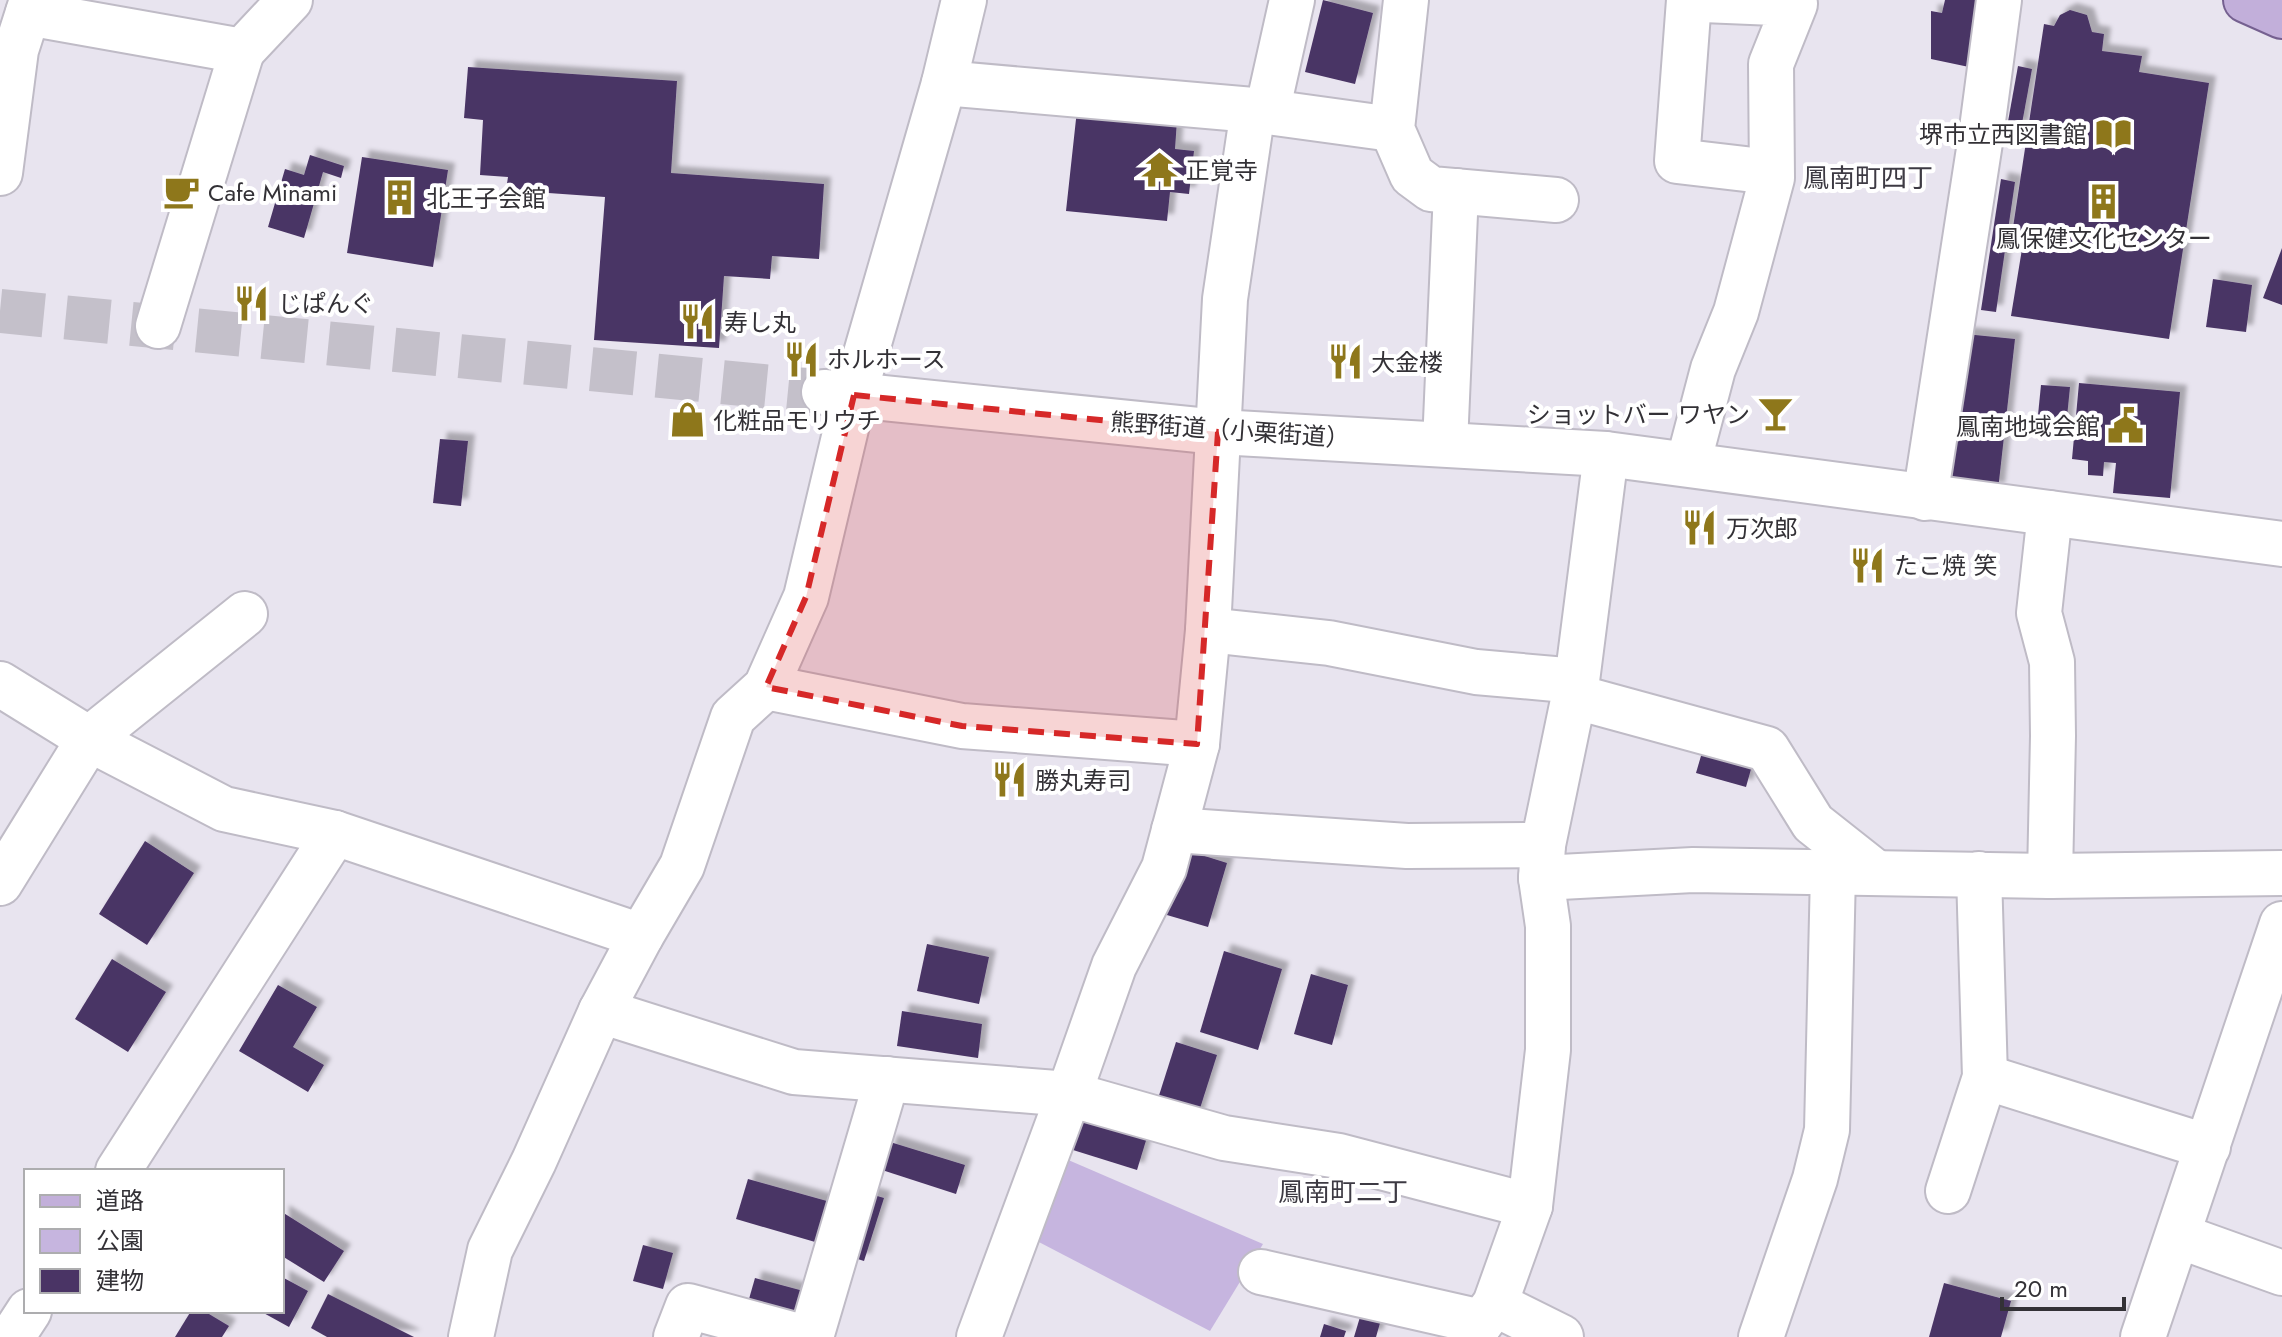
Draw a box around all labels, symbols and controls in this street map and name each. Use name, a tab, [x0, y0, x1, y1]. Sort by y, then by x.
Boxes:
library icon: 堺市立西図書館	[2094, 115, 2132, 153]
place label: 堺市立西図書館	[1919, 117, 2087, 152]
temple icon: 正覚寺	[1141, 151, 1179, 189]
place label: 正覚寺	[1186, 153, 1258, 188]
district label: 鳳南町四丁	[1803, 159, 1933, 197]
cafe icon: Cafe Minami	[163, 173, 201, 211]
place label: Cafe Minami	[208, 175, 337, 210]
building icon: 北王子会館	[381, 179, 419, 217]
place label: 北王子会館	[426, 181, 546, 216]
building icon: 鳳保健文化センター	[2085, 182, 2123, 220]
place label: 鳳保健文化センター	[1996, 221, 2212, 256]
restaurant icon: じぱんぐ	[233, 284, 271, 322]
place label: じぱんぐ	[278, 286, 374, 321]
restaurant icon: 寿し丸	[679, 303, 717, 341]
place label: 寿し丸	[724, 305, 796, 340]
restaurant icon: ホルホース	[782, 340, 820, 378]
place label: ホルホース	[827, 342, 946, 377]
restaurant icon: 大金楼	[1326, 343, 1364, 381]
place label: 大金楼	[1371, 345, 1443, 380]
bar icon: ショットバー ワヤン	[1757, 395, 1795, 433]
place label: ショットバー ワヤン	[1527, 397, 1750, 432]
shop icon: 化粧品モリウチ	[668, 401, 706, 439]
place label: 化粧品モリウチ	[713, 403, 881, 438]
street label: 熊野街道（小栗街道）	[1109, 404, 1351, 456]
public building icon: 鳳南地域会館	[2107, 407, 2145, 445]
place label: 鳳南地域会館	[1956, 409, 2100, 444]
restaurant icon: 万次郎	[1681, 509, 1719, 547]
place label: 万次郎	[1726, 511, 1798, 546]
restaurant icon: たこ焼 笑	[1849, 546, 1887, 584]
place label: たこ焼 笑	[1894, 548, 1997, 583]
restaurant icon: 勝丸寿司	[990, 761, 1028, 799]
place label: 勝丸寿司	[1035, 763, 1131, 798]
legend	[24, 1169, 284, 1313]
district label: 鳳南町二丁	[1278, 1173, 1408, 1211]
text: 道路	[96, 1183, 144, 1218]
text: 公園	[96, 1223, 144, 1258]
scale bar	[2002, 1261, 2124, 1311]
text: 建物	[96, 1263, 144, 1298]
text: 20 m	[2014, 1271, 2068, 1306]

